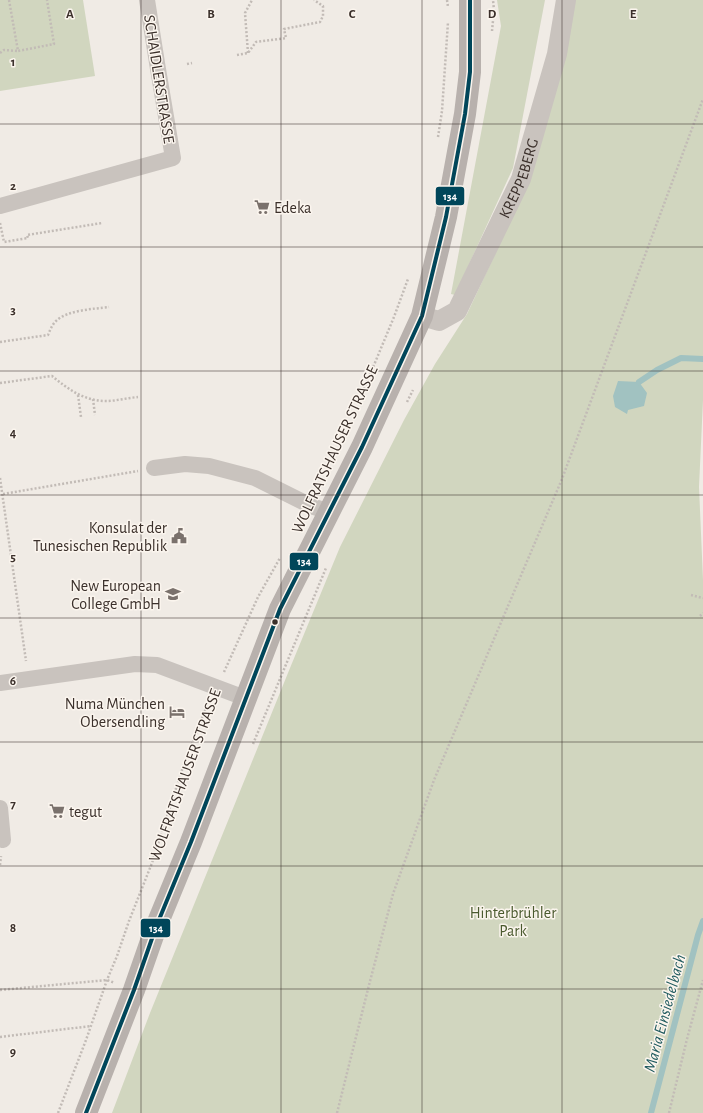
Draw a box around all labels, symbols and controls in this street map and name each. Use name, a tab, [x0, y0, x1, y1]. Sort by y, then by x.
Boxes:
text: A	[66, 8, 74, 21]
text: B	[207, 8, 215, 21]
text: C	[349, 8, 356, 21]
text: D	[488, 8, 497, 21]
text: E	[630, 8, 637, 21]
street label: SCHAIDLERSTRASSE	[141, 14, 177, 145]
text: 1	[11, 56, 15, 69]
street label: KREPPEBERG	[496, 137, 541, 221]
text: 2	[10, 180, 16, 193]
line badge: 134	[435, 186, 465, 206]
text: 134	[443, 191, 458, 202]
supermarket icon: Edeka	[253, 198, 271, 216]
place label: Edeka	[274, 200, 311, 216]
text: 3	[10, 304, 16, 317]
street label: WOLFRATSHAUSER STRASSE	[289, 363, 381, 536]
text: 4	[10, 427, 17, 440]
place label: Konsulat der Tunesischen Republik	[33, 520, 168, 554]
public building icon: Konsulat der Tunesischen Republik	[170, 527, 188, 545]
text: 5	[10, 551, 16, 564]
line badge: 134	[289, 552, 319, 571]
text: 134	[297, 556, 312, 567]
place label: New European College GmbH	[70, 578, 161, 612]
school or university icon: New European College GmbH	[164, 585, 182, 603]
unlabelled marker	[270, 617, 280, 627]
text: 6	[10, 675, 16, 688]
street label: WOLFRATSHAUSER STRASSE	[146, 686, 224, 864]
place label: Numa München Obersendling	[65, 696, 165, 730]
hotel icon: Numa München Obersendling	[168, 703, 186, 721]
text: 7	[10, 798, 16, 811]
supermarket icon: tegut	[48, 802, 66, 820]
place label: tegut	[69, 804, 102, 820]
park label: Hinterbrühler Park	[470, 905, 557, 939]
line badge: 134	[140, 918, 171, 938]
text: 8	[10, 922, 16, 935]
text: 134	[149, 923, 164, 934]
water label: Maria Einsiedelbach	[641, 953, 688, 1074]
text: 9	[10, 1046, 16, 1059]

